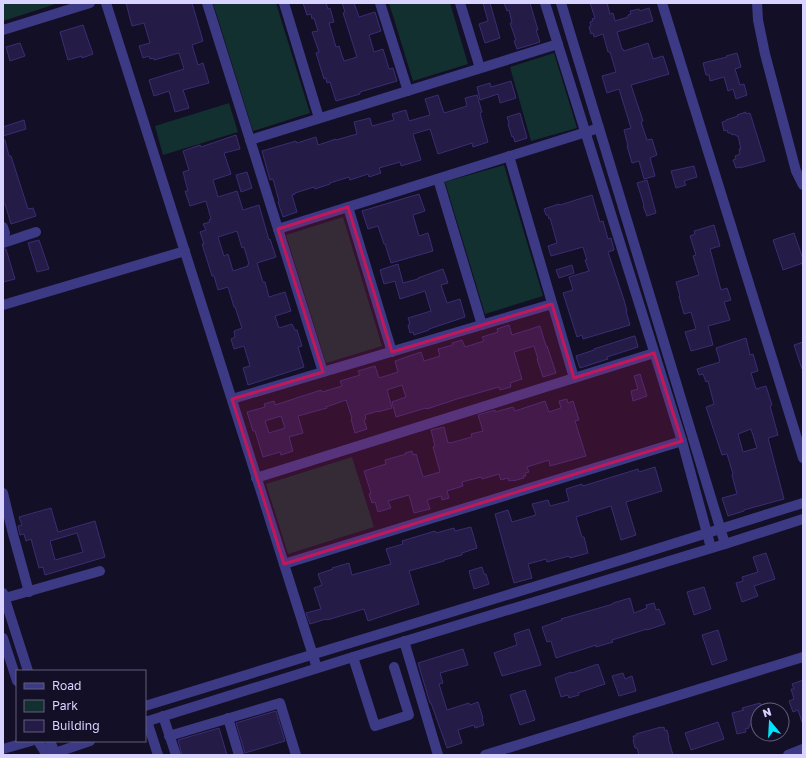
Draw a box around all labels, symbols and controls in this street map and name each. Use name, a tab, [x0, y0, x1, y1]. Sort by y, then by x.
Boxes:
legend	[16, 670, 146, 742]
text: Road	[52, 678, 81, 693]
text: Park	[52, 698, 78, 713]
north arrow	[750, 702, 790, 742]
text: N	[761, 705, 773, 719]
text: Building	[52, 718, 100, 733]

